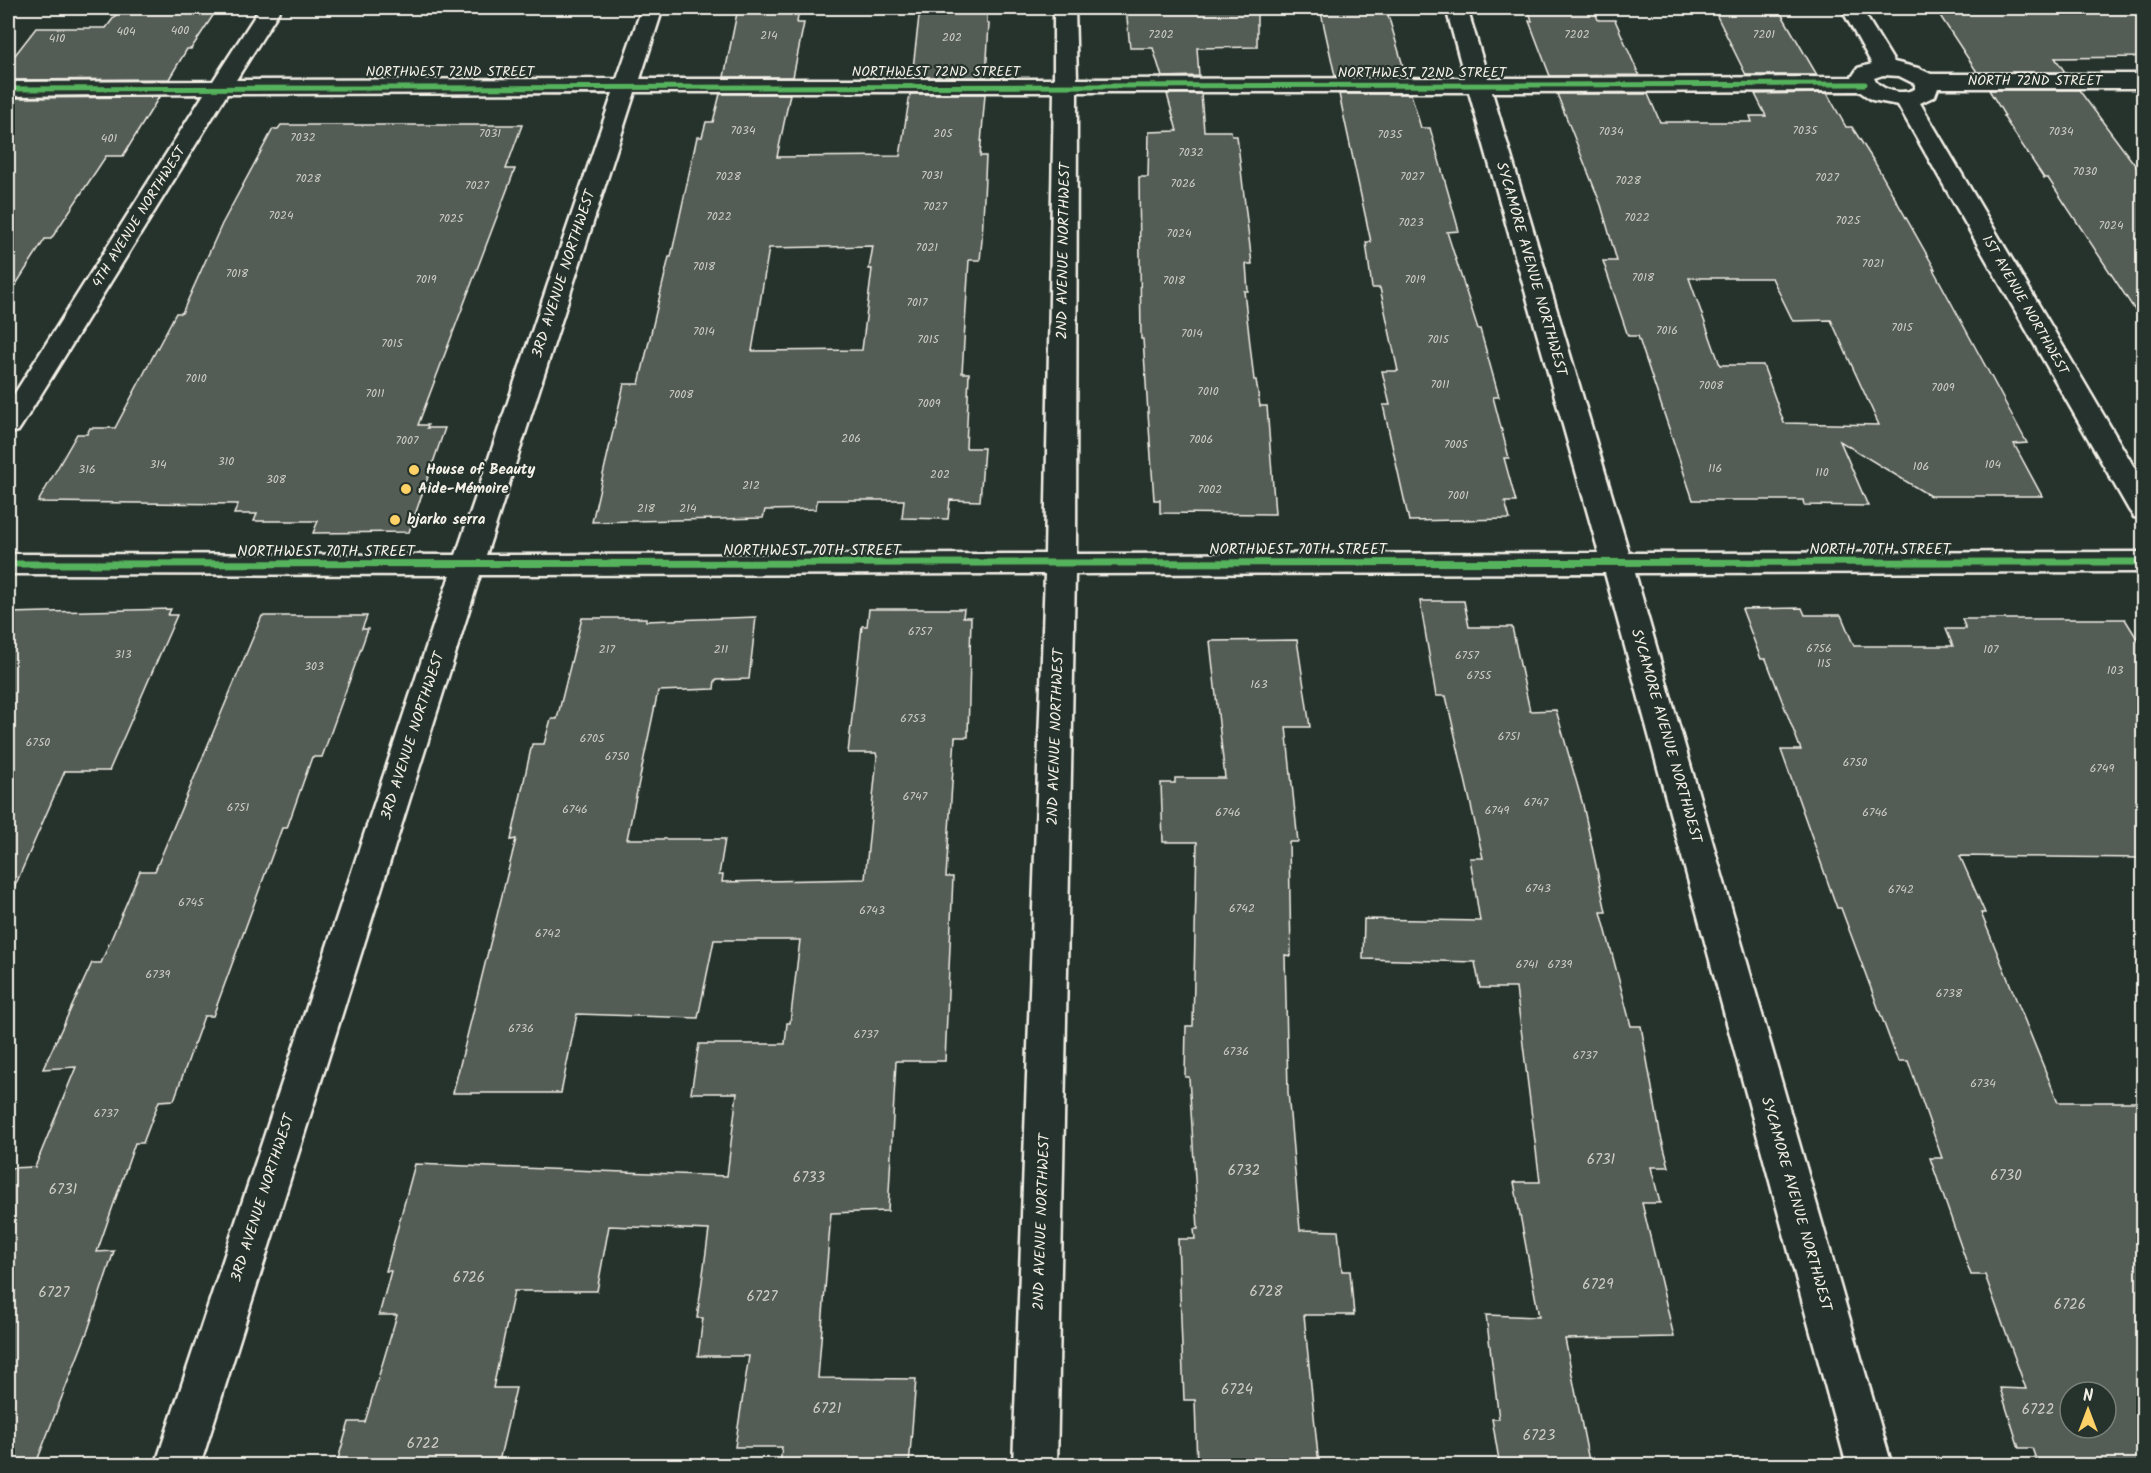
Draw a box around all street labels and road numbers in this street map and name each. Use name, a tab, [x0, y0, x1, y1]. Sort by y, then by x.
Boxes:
street label: NORTHWEST 72ND STREET	[366, 61, 536, 83]
street label: NORTHWEST 72ND STREET	[852, 61, 1022, 83]
street label: NORTHWEST 72ND STREET	[1338, 62, 1508, 84]
street label: NORTH 72ND STREET	[1968, 70, 2104, 92]
street label: 4TH AVENUE NORTHWEST	[86, 141, 192, 292]
street label: SYCAMORE AVENUE NORTHWEST	[1489, 159, 1574, 381]
street label: 2ND AVENUE NORTHWEST	[1050, 160, 1078, 340]
street label: 3RD AVENUE NORTHWEST	[525, 185, 603, 361]
street label: 1ST AVENUE NORTHWEST	[1976, 231, 2075, 380]
street label: NORTHWEST 70TH STREET	[1209, 538, 1389, 562]
street label: NORTH 70TH STREET	[1809, 538, 1952, 562]
street label: NORTHWEST 70TH STREET	[723, 539, 903, 563]
street label: NORTHWEST 70TH STREET	[237, 540, 417, 564]
street label: SYCAMORE AVENUE NORTHWEST	[1624, 626, 1709, 848]
street label: 2ND AVENUE NORTHWEST	[1041, 646, 1071, 826]
street label: 3RD AVENUE NORTHWEST	[374, 647, 452, 823]
street label: SYCAMORE AVENUE NORTHWEST	[1754, 1094, 1839, 1316]
street label: 3RD AVENUE NORTHWEST	[224, 1109, 302, 1285]
street label: 2ND AVENUE NORTHWEST	[1027, 1131, 1057, 1311]

